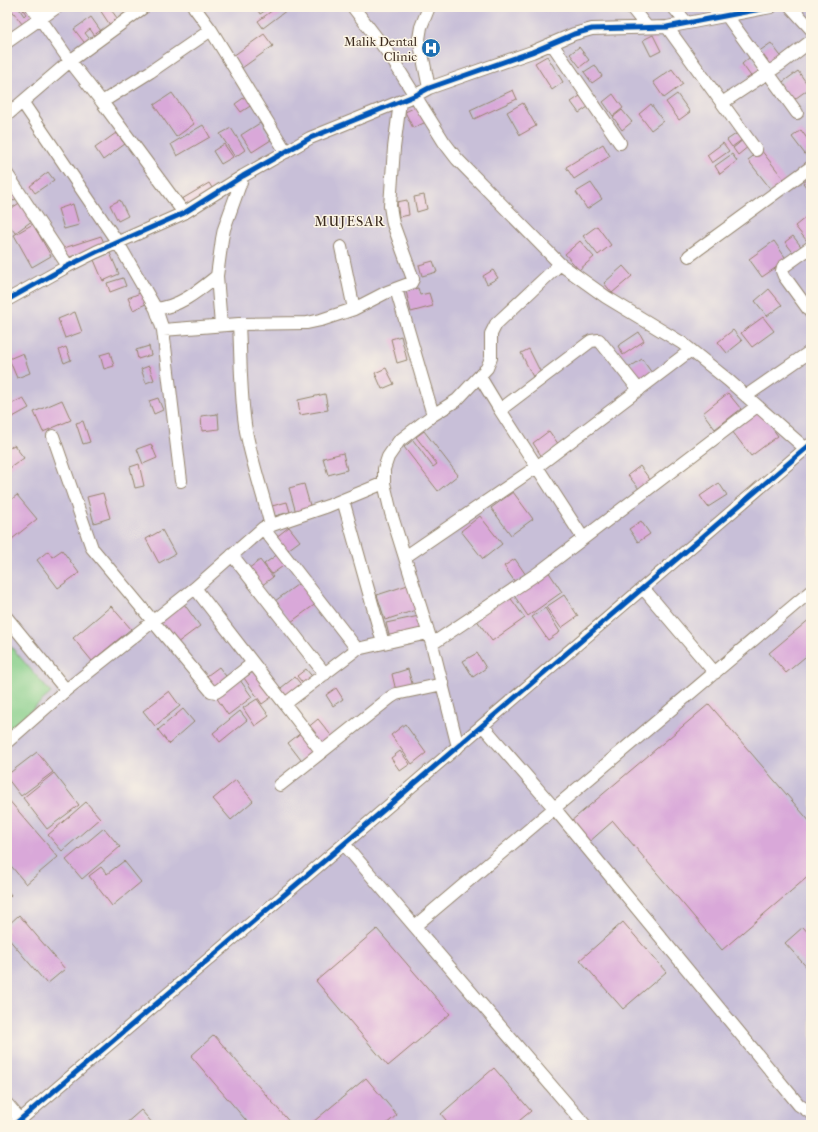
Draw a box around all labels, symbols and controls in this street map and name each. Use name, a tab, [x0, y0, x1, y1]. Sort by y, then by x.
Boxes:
place label: Malik Dental Clinic	[344, 34, 417, 64]
hospital icon: Malik Dental Clinic	[420, 37, 442, 59]
district label: MUJESAR	[315, 213, 385, 230]

